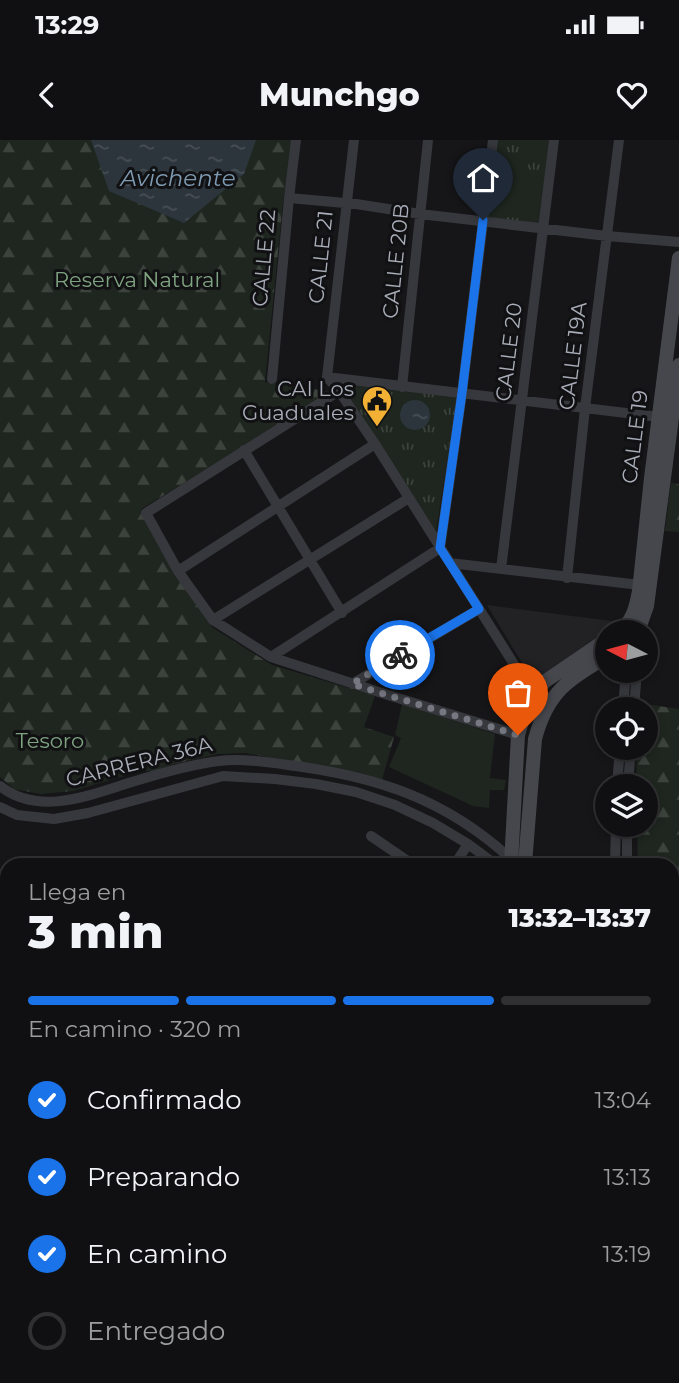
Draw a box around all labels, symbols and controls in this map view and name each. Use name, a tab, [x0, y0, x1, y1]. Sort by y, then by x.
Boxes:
text: 13:29	[35, 9, 99, 41]
text: Munchgo	[259, 75, 420, 114]
icon: back	[28, 76, 66, 114]
icon: heart	[613, 76, 651, 114]
pin	[453, 148, 513, 220]
icon: home	[464, 159, 502, 197]
water label: Avichente	[118, 164, 236, 192]
street label: CALLE 20B	[377, 202, 414, 320]
street label: CALLE 22	[247, 208, 280, 308]
street label: CALLE 21	[303, 209, 338, 305]
park label: Reserva Natural	[54, 267, 220, 292]
street label: CALLE 19A	[553, 299, 592, 412]
street label: CALLE 20	[490, 301, 527, 403]
place label: CAI Los Guaduales	[242, 376, 354, 425]
public building icon: CAI Los Guaduales	[360, 384, 394, 428]
street label: CALLE 19	[616, 389, 653, 485]
courier	[365, 620, 435, 690]
north arrow	[595, 620, 658, 682]
map controls	[595, 620, 658, 837]
icon: bike	[381, 636, 419, 674]
pin	[488, 663, 548, 735]
icon: bag	[499, 674, 537, 712]
button: locate	[595, 697, 658, 760]
park label: Tesoro	[16, 728, 84, 753]
street label: CARRERA 36A	[63, 731, 215, 792]
button: layers	[595, 774, 658, 837]
text: Llega en	[28, 878, 126, 906]
text: 13:32–13:37	[508, 902, 651, 934]
text: 3 min	[28, 903, 164, 960]
text: En camino · 320 m	[28, 1015, 241, 1043]
icon: check	[28, 1081, 66, 1119]
text: Confirmado	[87, 1084, 242, 1116]
text: 13:04	[594, 1086, 651, 1114]
icon: check	[28, 1158, 66, 1196]
text: Preparando	[87, 1161, 240, 1193]
text: 13:13	[604, 1163, 651, 1191]
icon: check	[28, 1235, 66, 1273]
text: En camino	[87, 1238, 227, 1270]
text: 13:19	[603, 1240, 651, 1268]
text: Entregado	[87, 1315, 225, 1347]

